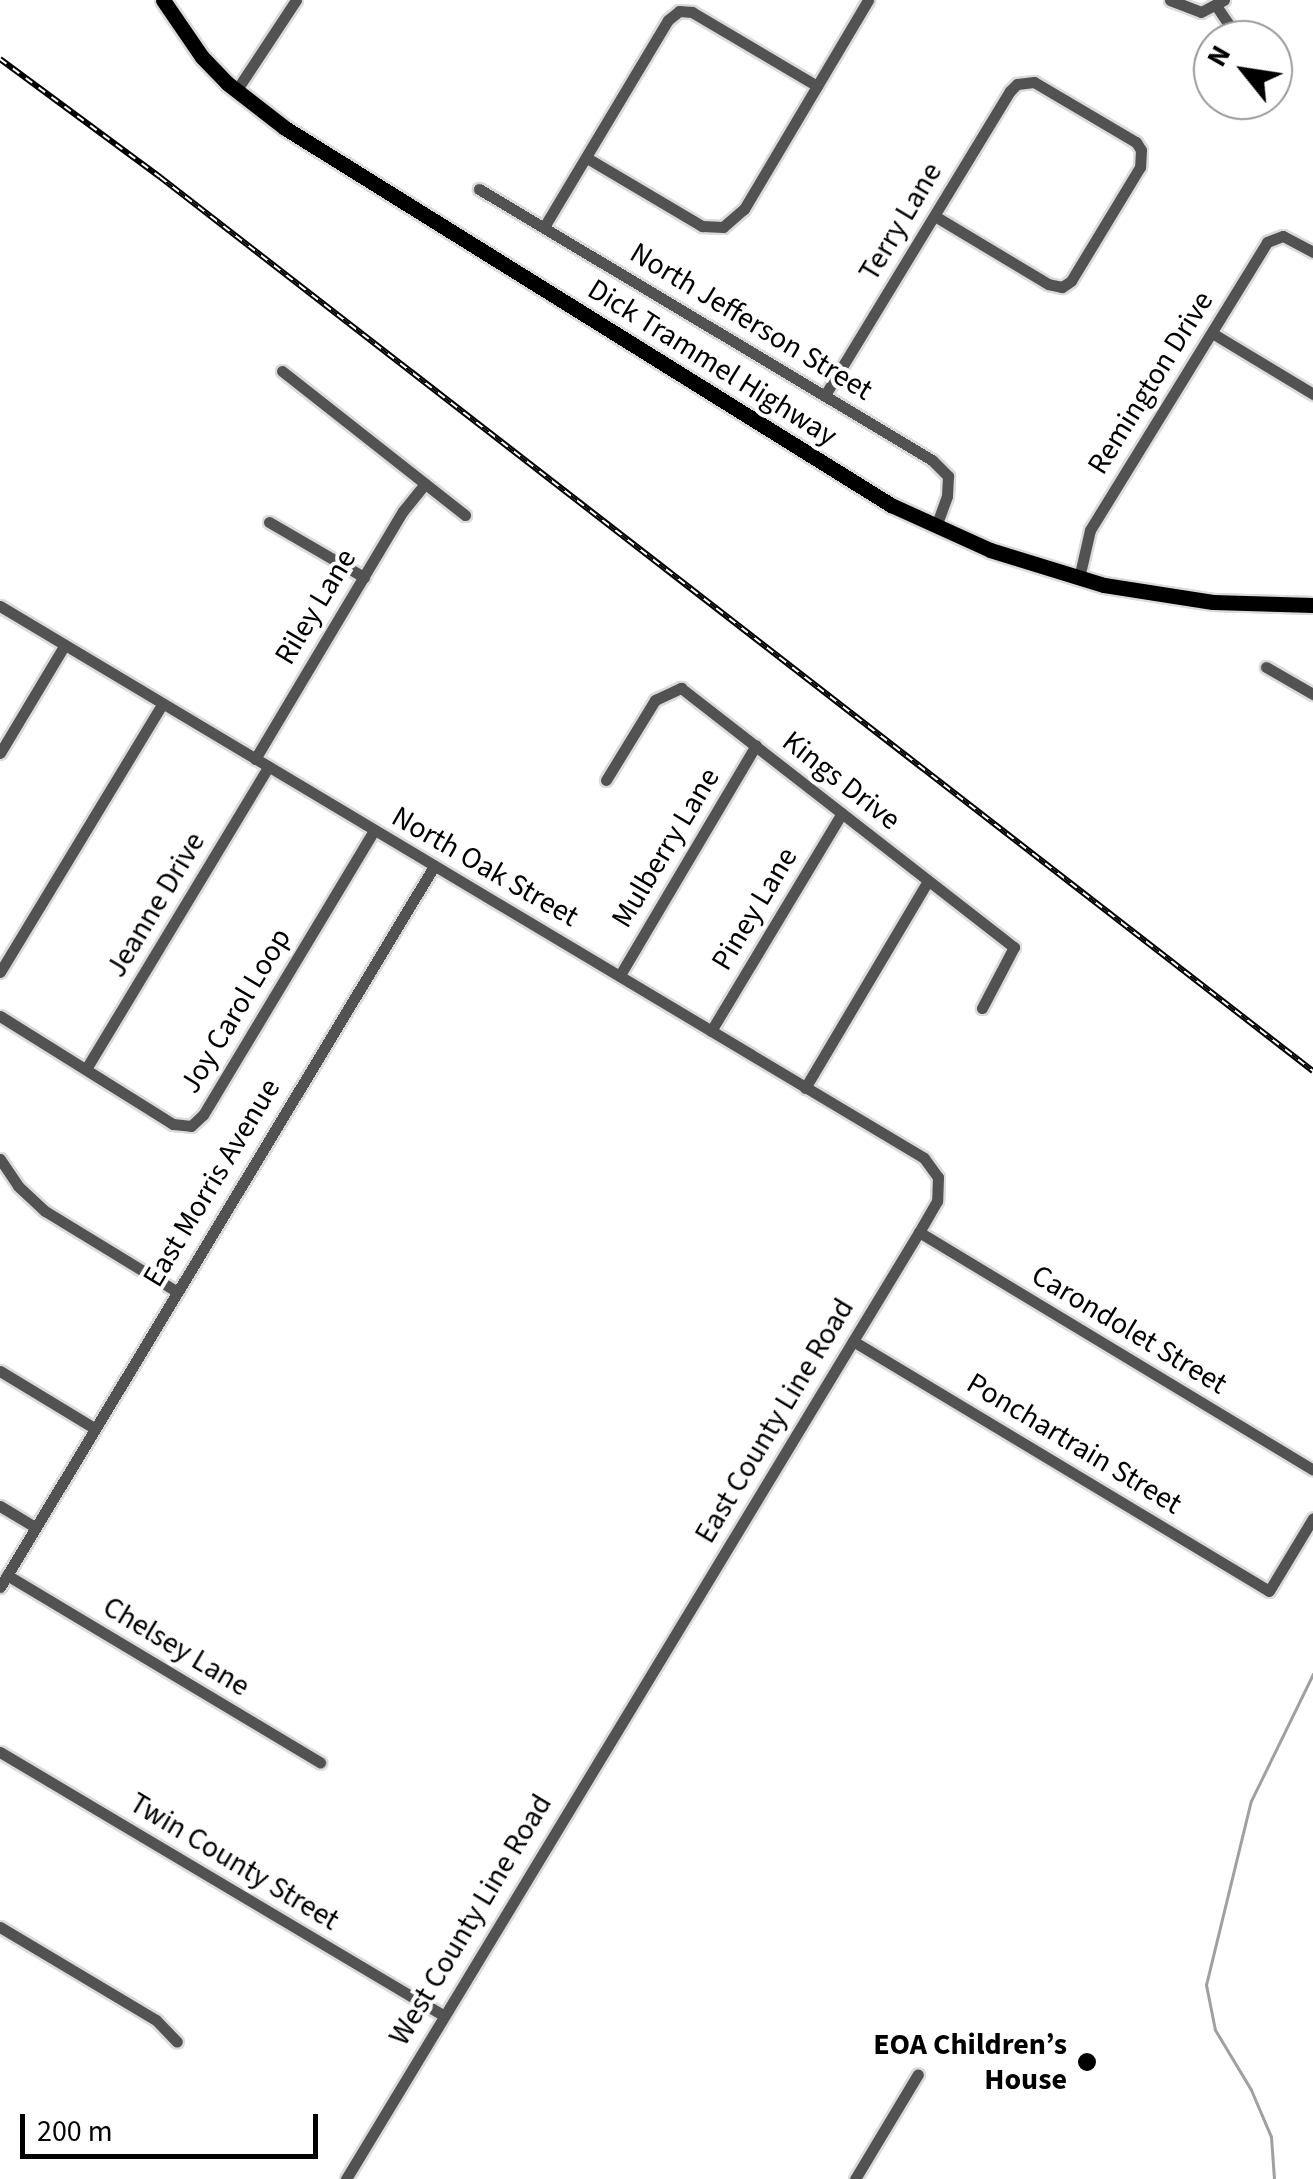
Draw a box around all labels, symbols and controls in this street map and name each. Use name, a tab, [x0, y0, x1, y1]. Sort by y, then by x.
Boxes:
north arrow	[1193, 20, 1293, 120]
text: N	[1197, 38, 1241, 74]
street label: Terry Lane	[852, 156, 950, 288]
street label: North Jefferson Street	[623, 235, 879, 409]
street label: Dick Trammel Highway	[581, 272, 843, 454]
street label: Remington Drive	[1080, 285, 1222, 481]
street label: Riley Lane	[268, 543, 364, 671]
street label: Kings Drive	[775, 724, 907, 838]
street label: Mulberry Lane	[604, 762, 728, 934]
street label: North Oak Street	[385, 799, 585, 935]
street label: Jeanne Drive	[99, 826, 213, 984]
street label: Piney Lane	[704, 841, 806, 977]
street label: Joy Carol Loop	[173, 922, 299, 1100]
street label: East Morris Avenue	[136, 1072, 288, 1294]
street label: Carondolet Street	[1025, 1258, 1233, 1402]
street label: East County Line Road	[688, 1292, 862, 1550]
street label: Ponchartrain Street	[960, 1366, 1188, 1522]
street label: Chelsey Lane	[96, 1589, 256, 1705]
street label: Twin County Street	[123, 1785, 345, 1939]
street label: West County Line Road	[382, 1788, 560, 2052]
place label: EOA Children’s House	[873, 2027, 1067, 2098]
marker: EOA Children’s House	[1076, 2051, 1098, 2073]
scale bar	[25, 2094, 322, 2156]
text: 200 m	[37, 2110, 113, 2153]

